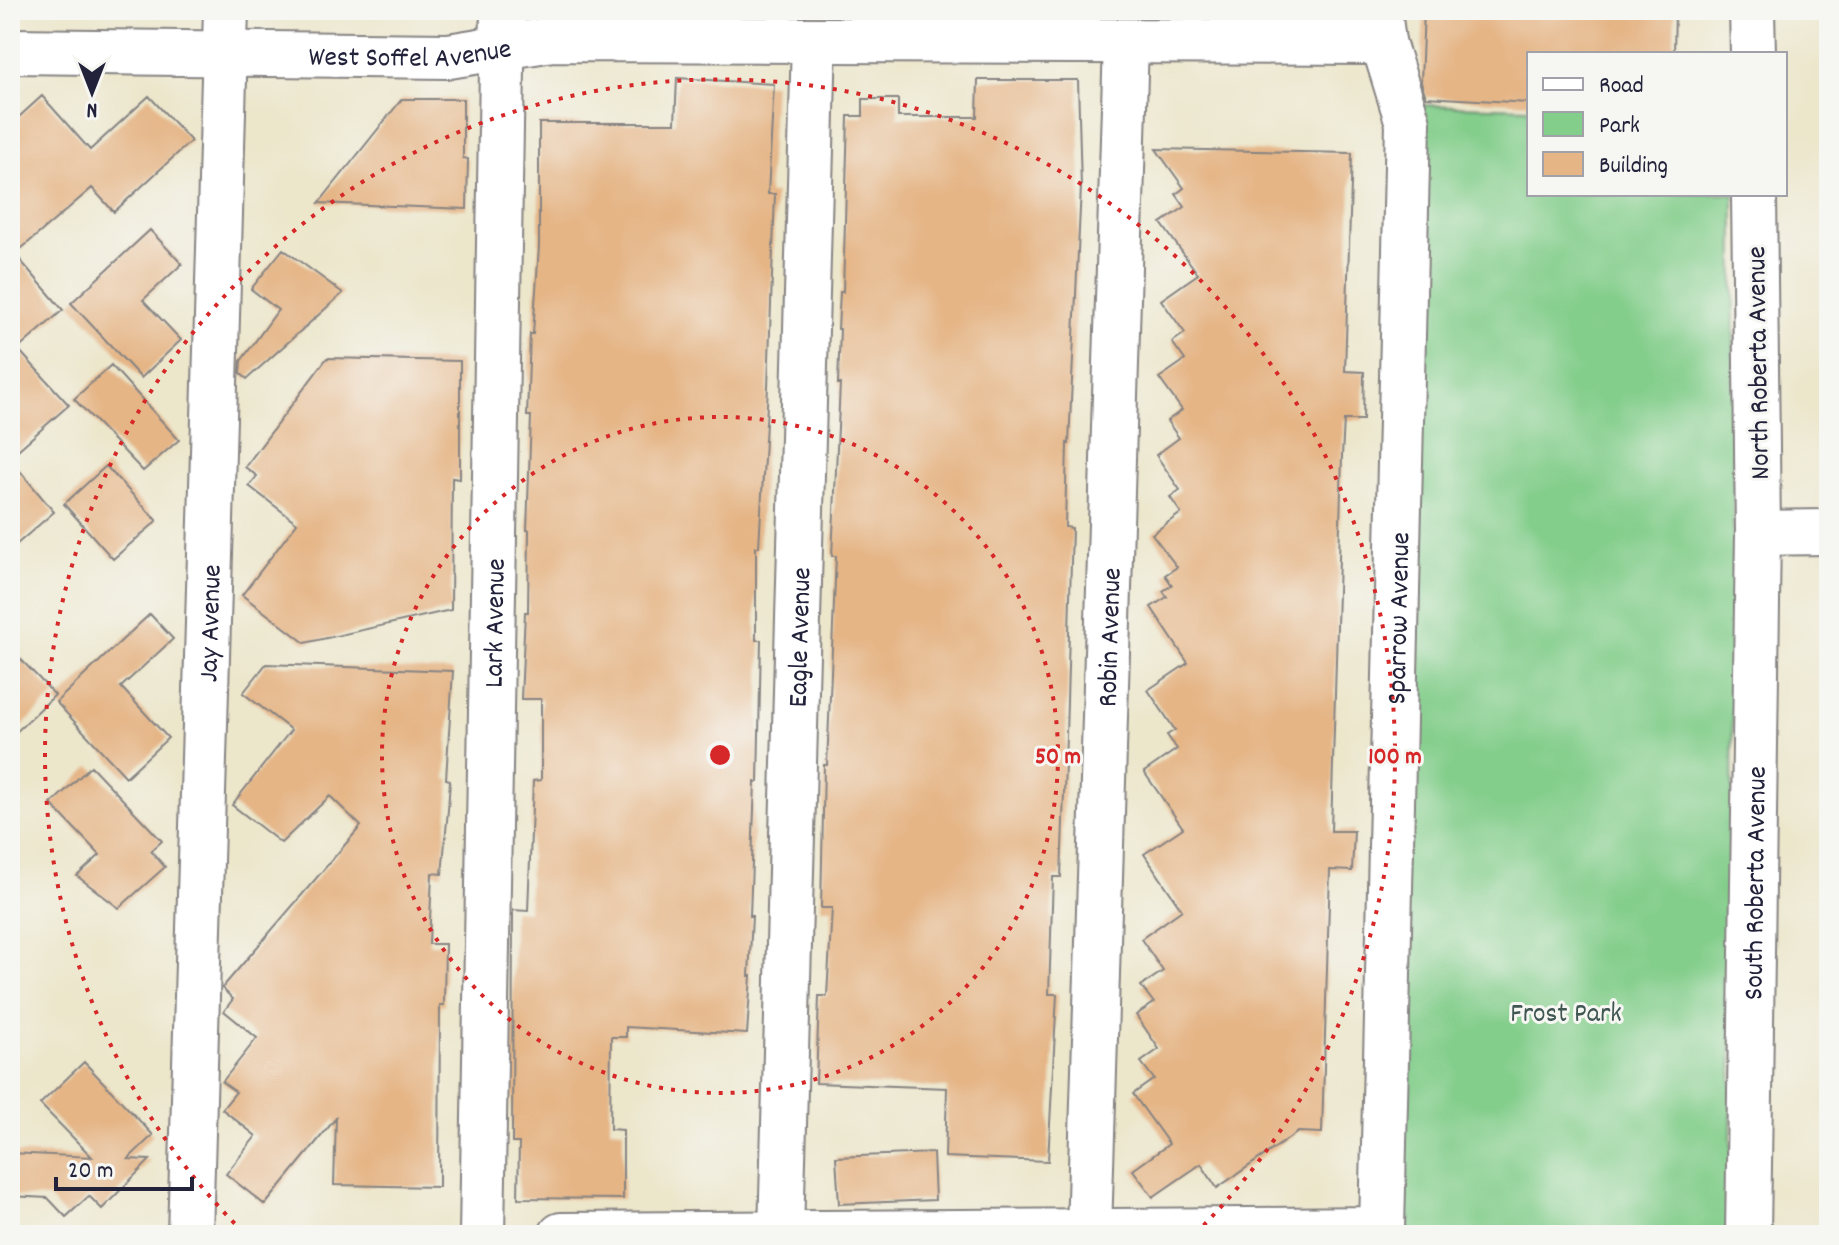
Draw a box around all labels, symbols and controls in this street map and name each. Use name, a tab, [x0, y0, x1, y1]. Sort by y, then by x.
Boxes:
street label: West Soffel Avenue	[308, 31, 515, 81]
north arrow	[52, 52, 132, 132]
legend	[1527, 52, 1787, 196]
text: Road	[1599, 70, 1644, 104]
text: N	[86, 93, 97, 124]
text: Park	[1599, 110, 1640, 144]
text: Building	[1599, 150, 1668, 184]
street label: North Roberta Avenue	[1739, 246, 1783, 480]
street label: Sparrow Avenue	[1379, 531, 1423, 705]
street label: Lark Avenue	[476, 558, 519, 688]
street label: Jay Avenue	[191, 564, 235, 683]
street label: Eagle Avenue	[781, 567, 824, 708]
street label: Robin Avenue	[1090, 567, 1135, 708]
centre of rings	[706, 741, 734, 769]
text: 50 m	[1035, 741, 1081, 775]
text: 100 m	[1368, 741, 1422, 775]
street label: South Roberta Avenue	[1736, 766, 1780, 1000]
park label: Frost Park	[1510, 996, 1622, 1036]
scale bar	[56, 1141, 192, 1191]
text: 20 m	[68, 1155, 114, 1189]

